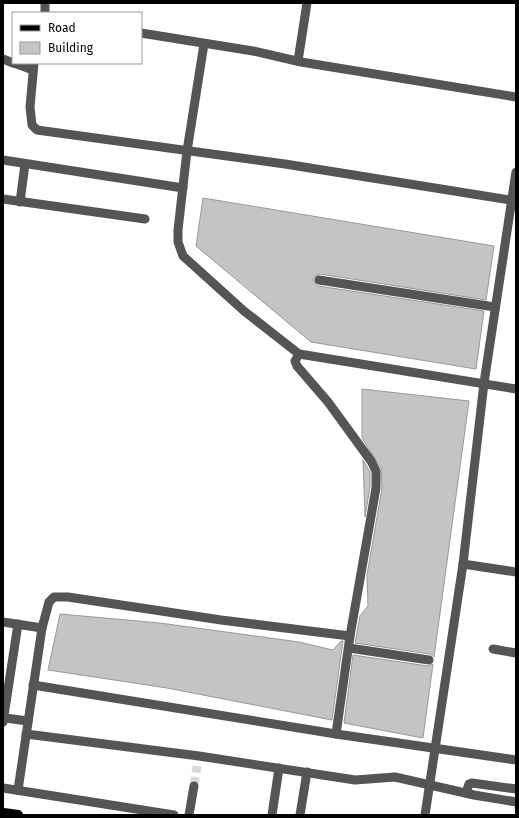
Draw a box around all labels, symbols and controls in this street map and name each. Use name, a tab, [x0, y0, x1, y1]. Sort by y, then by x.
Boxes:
legend	[12, 12, 142, 64]
text: Road	[48, 21, 76, 35]
text: Building	[48, 41, 94, 55]

